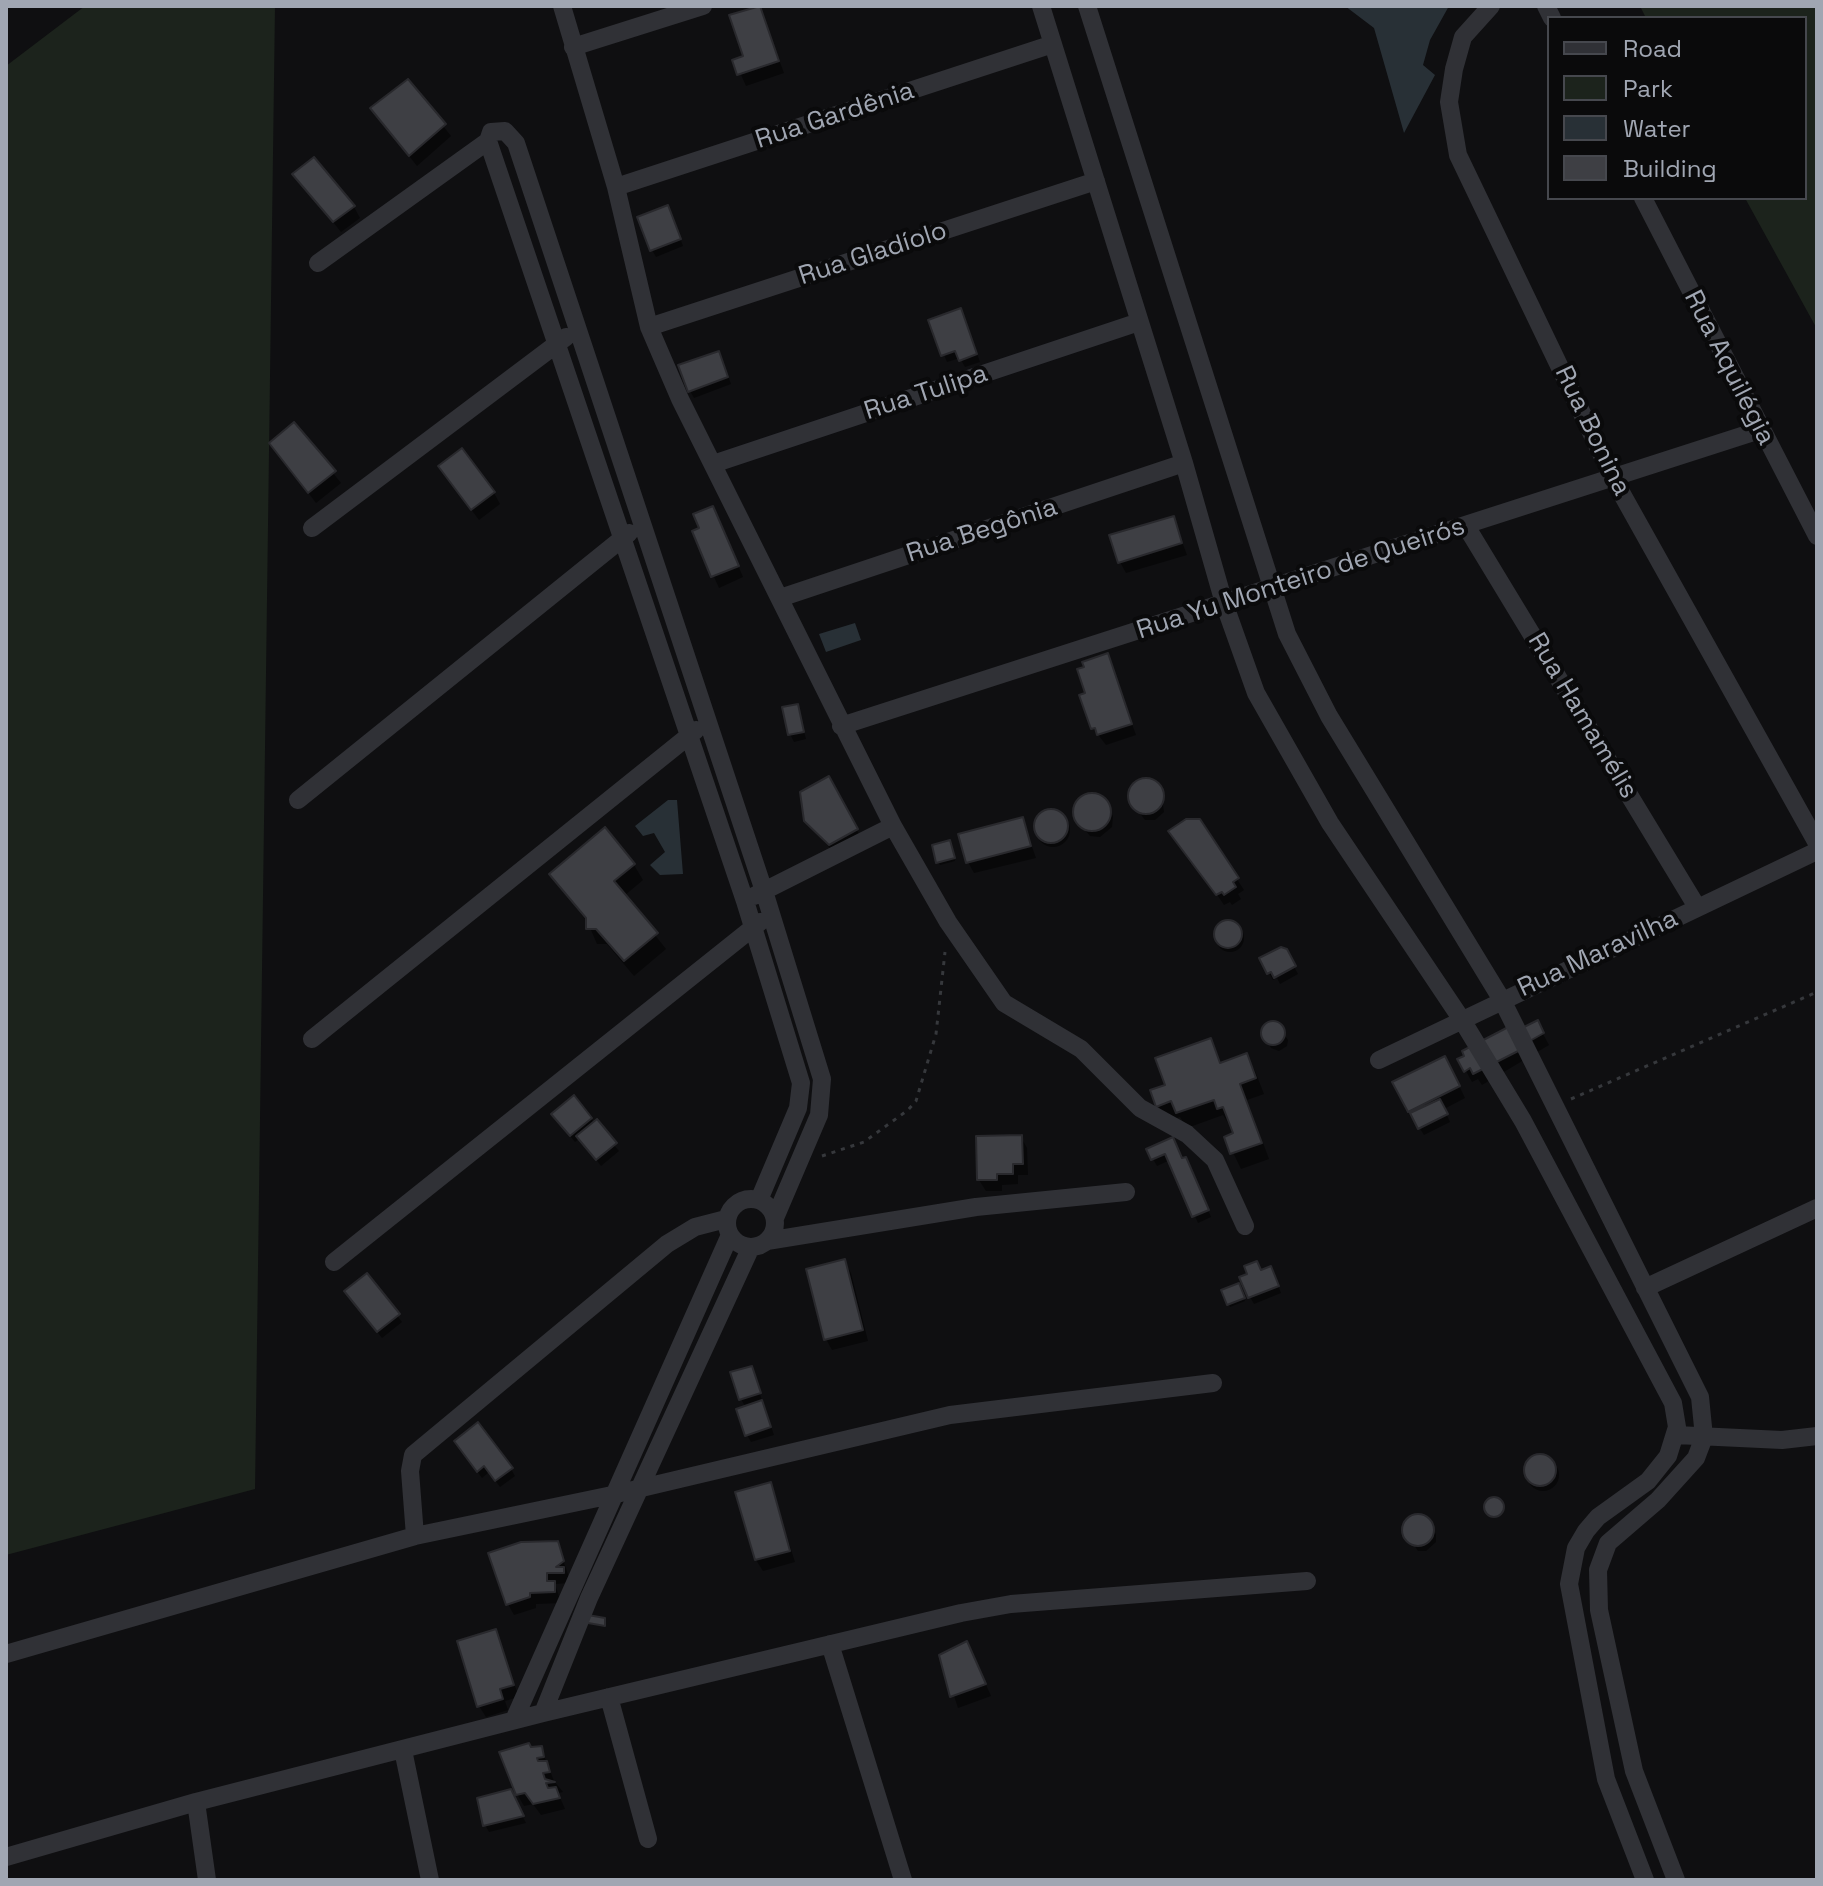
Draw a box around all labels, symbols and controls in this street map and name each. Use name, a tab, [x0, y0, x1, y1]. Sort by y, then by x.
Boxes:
legend	[1547, 16, 1807, 200]
text: Road	[1623, 33, 1682, 64]
text: Park	[1623, 73, 1673, 104]
street label: Rua Gardênia	[752, 76, 918, 156]
text: Water	[1623, 113, 1691, 144]
text: Building	[1623, 153, 1717, 184]
street label: Rua Gladíolo	[795, 215, 951, 293]
street label: Rua Aquilégia	[1677, 286, 1781, 450]
street label: Rua Tulipa	[861, 358, 991, 428]
street label: Rua Bonina	[1547, 361, 1637, 501]
street label: Rua Begônia	[903, 492, 1061, 570]
street label: Rua Yu Monteiro de Queirós	[1133, 511, 1469, 647]
street label: Rua Hamamélis	[1520, 628, 1644, 804]
street label: Rua Maravilha	[1513, 903, 1683, 1005]

